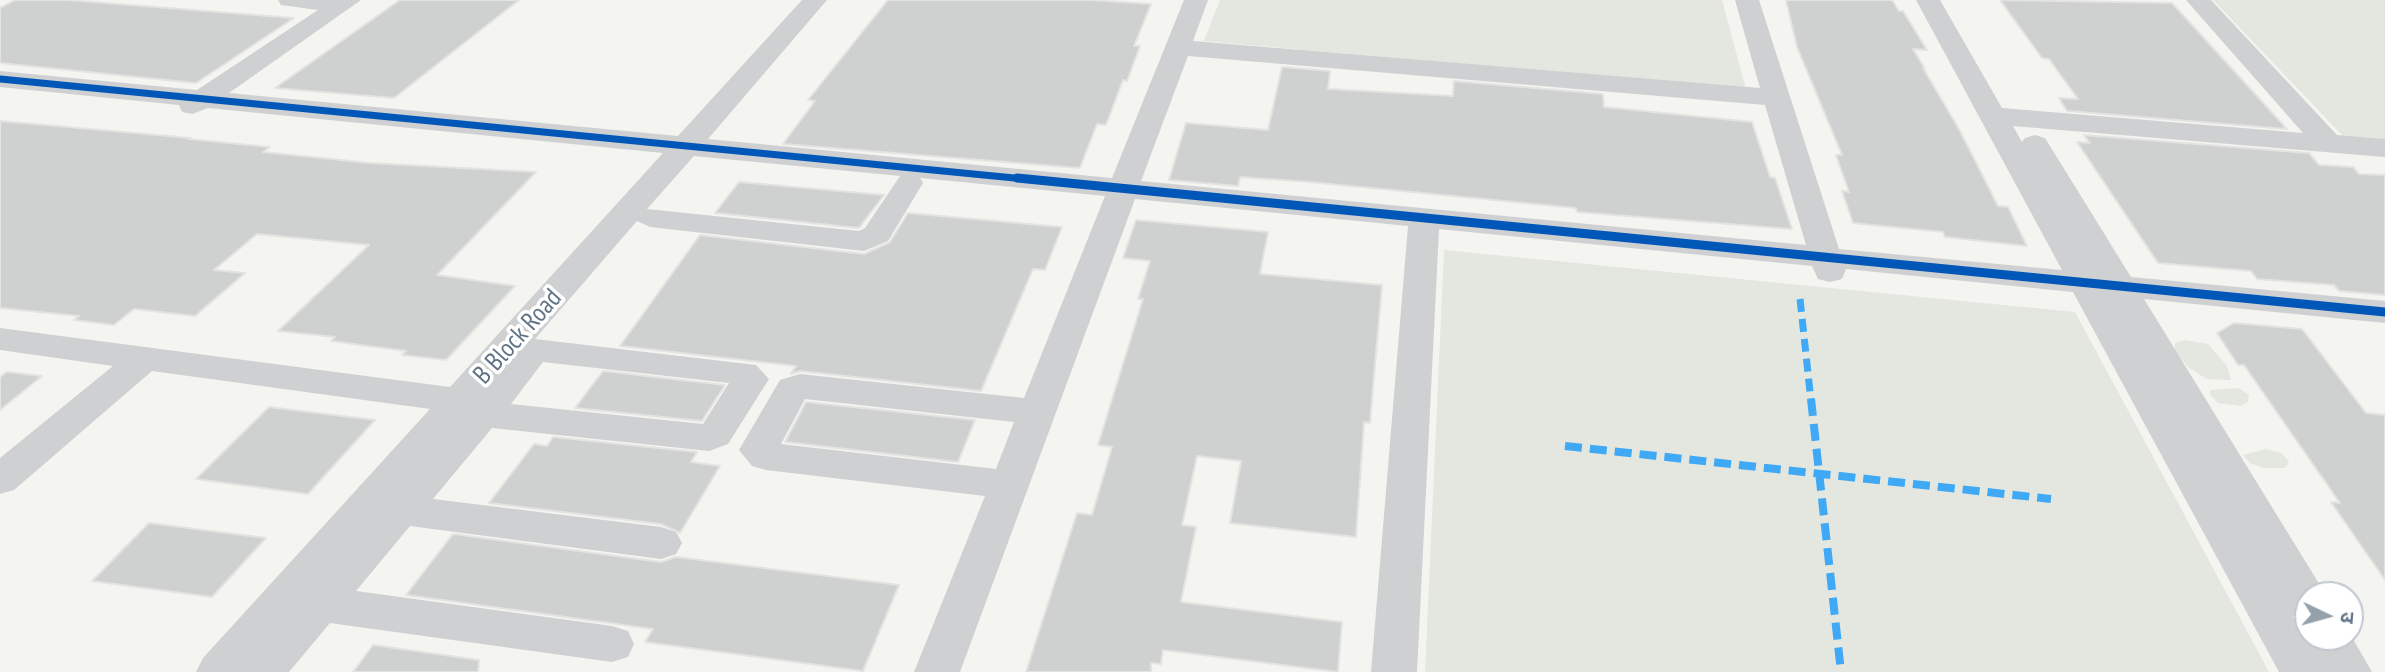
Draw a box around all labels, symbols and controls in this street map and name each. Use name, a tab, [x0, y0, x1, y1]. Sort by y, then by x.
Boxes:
street label: B Block Road	[467, 283, 569, 391]
north arrow	[2294, 581, 2364, 651]
text: उ	[2335, 611, 2360, 624]

